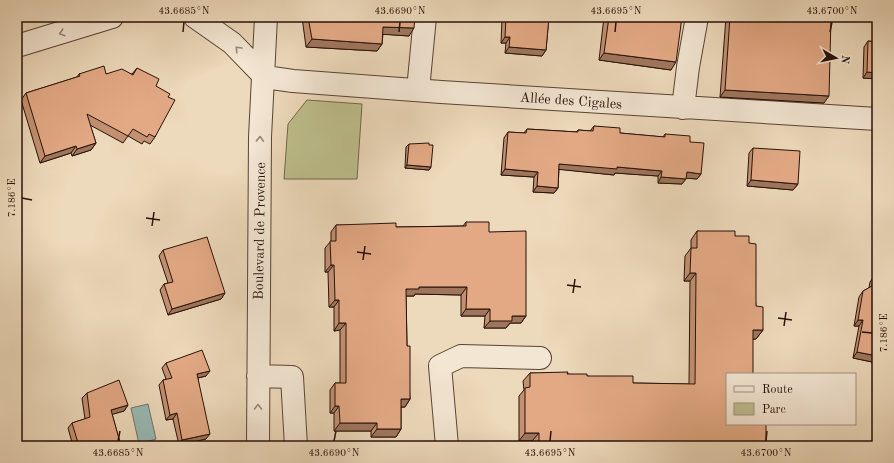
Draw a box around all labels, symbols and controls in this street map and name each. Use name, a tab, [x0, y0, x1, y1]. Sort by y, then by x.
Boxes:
text: 43.6685°N	[158, 6, 210, 16]
text: 43.6690°N	[374, 6, 426, 16]
text: 43.6695°N	[590, 6, 642, 16]
text: 43.6700°N	[806, 6, 858, 16]
one-way arrow	[58, 28, 65, 36]
north arrow	[816, 38, 856, 78]
one-way arrow	[235, 46, 243, 54]
text: N	[838, 54, 850, 65]
street label: Allée des Cigales	[519, 90, 623, 112]
one-way arrow	[256, 136, 265, 142]
street label: Boulevard de Provence	[252, 162, 268, 300]
text: 7.186°E	[7, 179, 17, 217]
text: 7.186°E	[879, 314, 889, 352]
legend	[726, 373, 856, 425]
text: Route	[762, 384, 793, 396]
one-way arrow	[254, 404, 262, 410]
text: Parc	[762, 404, 786, 416]
text: 43.6685°N	[92, 448, 144, 458]
text: 43.6690°N	[308, 448, 360, 458]
text: 43.6695°N	[524, 448, 576, 458]
text: 43.6700°N	[740, 448, 792, 458]

